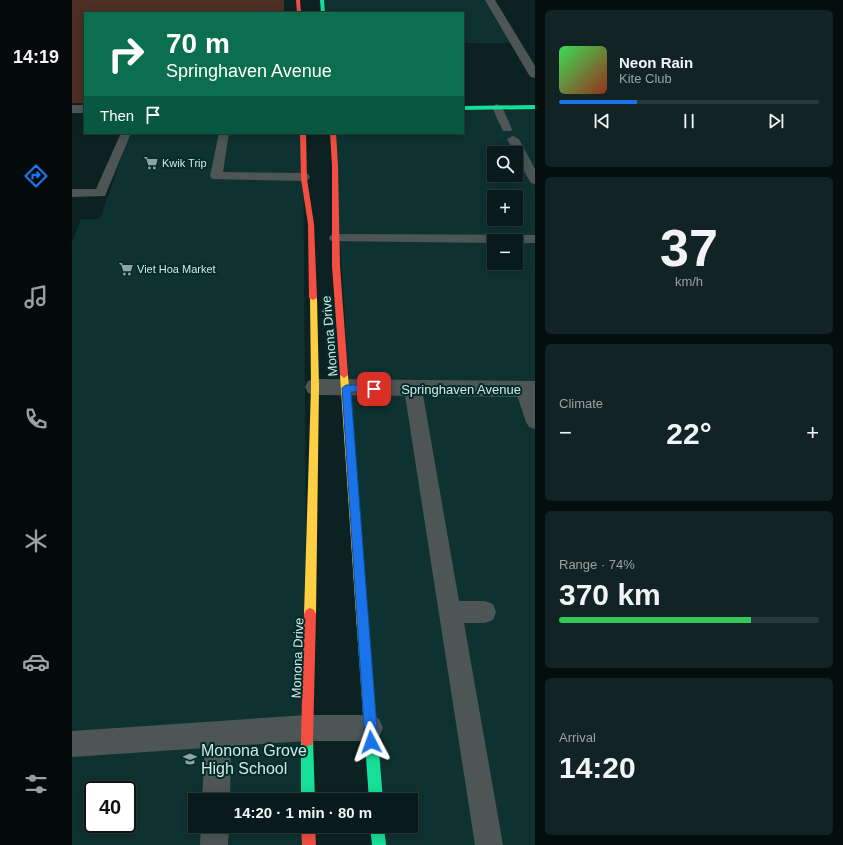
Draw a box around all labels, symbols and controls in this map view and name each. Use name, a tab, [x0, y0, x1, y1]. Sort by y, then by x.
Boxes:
icon: right	[100, 28, 152, 80]
text: 70 m	[166, 28, 230, 59]
text: 14:19	[13, 47, 59, 67]
text: Neon Rain	[619, 54, 693, 71]
text: Springhaven Avenue	[166, 61, 332, 81]
text: Kite Club	[619, 71, 672, 86]
icon: arrive	[142, 104, 164, 126]
text: Then	[100, 107, 134, 124]
icon: previous	[591, 110, 613, 132]
icon: pause	[678, 110, 700, 132]
icon: next	[765, 110, 787, 132]
map controls	[487, 146, 523, 270]
button: search	[487, 146, 523, 182]
supermarket icon: Kwik Trip	[143, 155, 159, 171]
place label: Kwik Trip	[162, 157, 207, 169]
icon: directions	[22, 162, 50, 190]
button: +	[487, 190, 523, 226]
text: 37	[660, 219, 718, 277]
button: −	[487, 234, 523, 270]
supermarket icon: Viet Hoa Market	[118, 261, 134, 277]
place label: Viet Hoa Market	[137, 263, 216, 275]
text: km/h	[675, 274, 703, 289]
icon: music	[22, 283, 50, 311]
street label: Monona Drive	[318, 295, 340, 377]
pin	[357, 372, 391, 406]
icon: arrive	[363, 378, 385, 400]
street label: Springhaven Avenue	[401, 382, 521, 397]
text: Climate	[559, 396, 603, 411]
icon: phone	[22, 405, 50, 433]
text: 22°	[666, 417, 712, 450]
text: −	[559, 420, 572, 445]
text: +	[806, 420, 819, 445]
icon: climate	[22, 527, 50, 555]
text: Range · 74%	[559, 557, 635, 572]
text: 370 km	[559, 578, 661, 611]
street label: Monona Drive	[289, 617, 306, 699]
icon: car	[22, 648, 50, 676]
position arrow	[350, 721, 392, 763]
text: Arrival	[559, 730, 596, 745]
place label: Monona Grove High School	[201, 742, 307, 777]
school or university icon: Monona Grove High School	[182, 751, 198, 767]
text: 14:20	[559, 751, 636, 784]
icon: filters	[22, 770, 50, 798]
speed limit sign: 40	[84, 781, 136, 833]
text: 14:20 · 1 min · 80 m	[234, 804, 372, 821]

